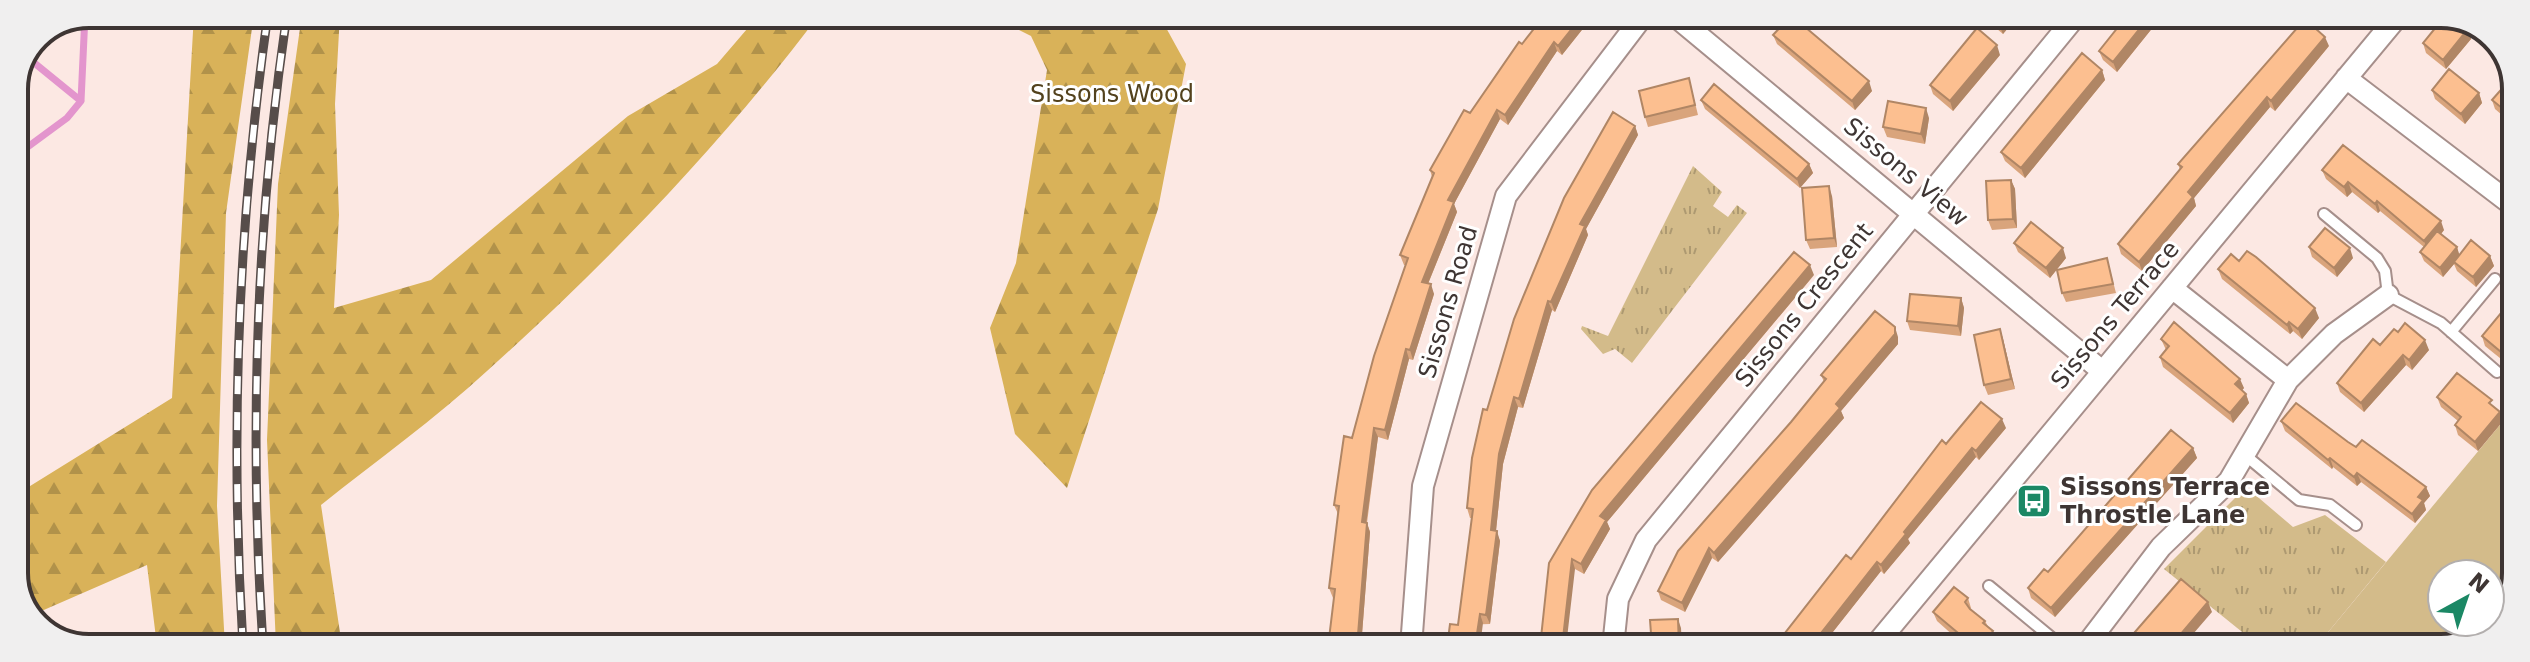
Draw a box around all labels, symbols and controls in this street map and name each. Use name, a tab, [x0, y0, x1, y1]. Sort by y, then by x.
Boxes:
park label: Sissons Wood	[1030, 80, 1194, 108]
street label: Sissons View	[1838, 112, 1974, 232]
street label: Sissons Crescent	[1729, 217, 1879, 393]
street label: Sissons Road	[1413, 223, 1483, 381]
street label: Sissons Terrace	[2045, 235, 2185, 395]
place label: Sissons Terrace Throstle Lane	[2060, 473, 2270, 529]
bus stop icon: Sissons Terrace Throstle Lane	[2015, 482, 2053, 520]
north arrow	[2426, 558, 2506, 638]
text: N	[2463, 568, 2494, 599]

